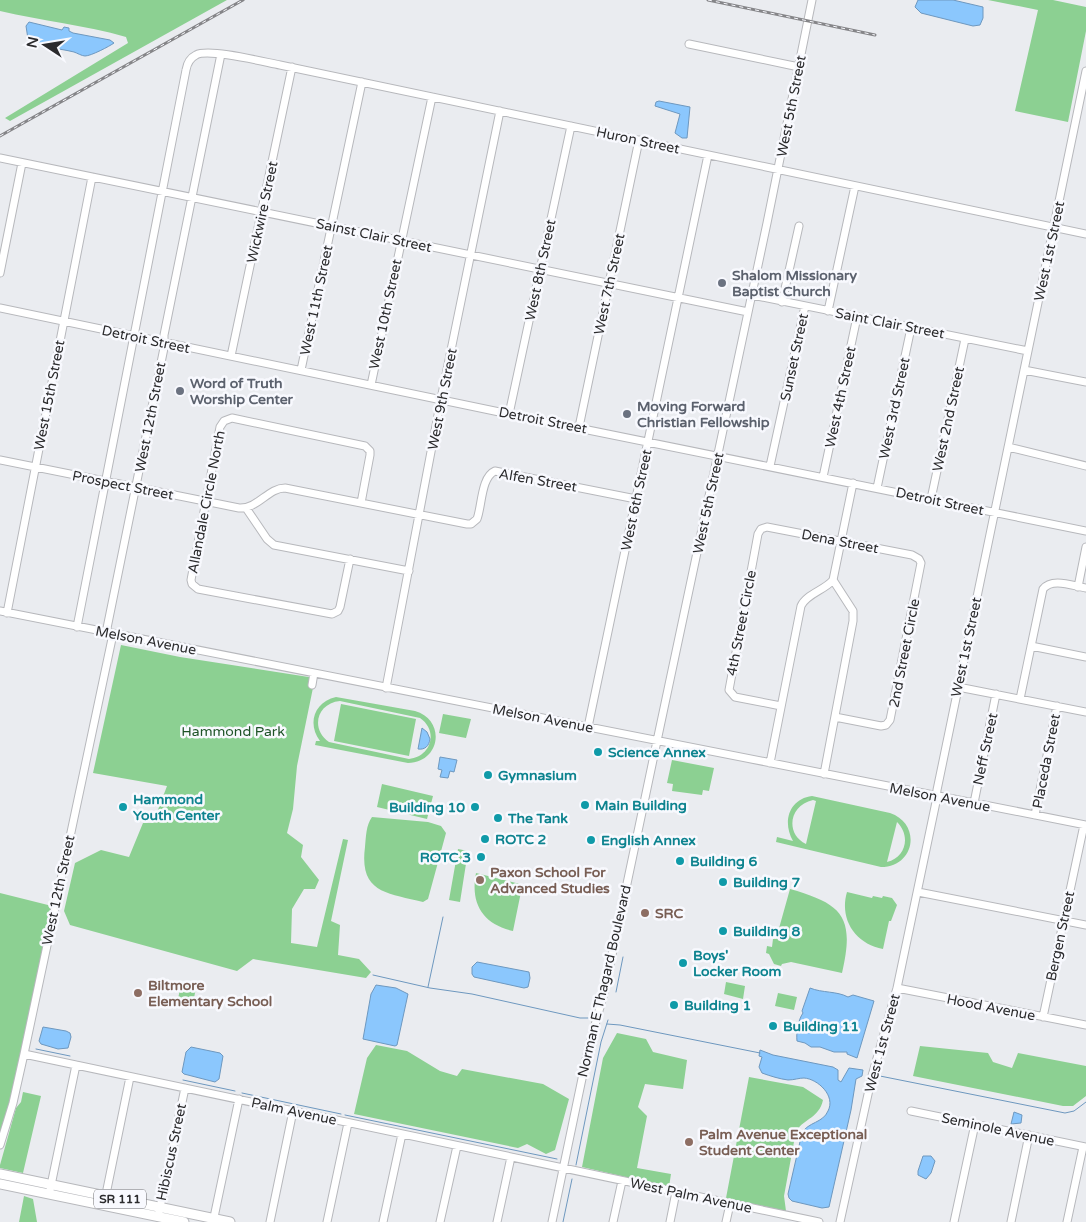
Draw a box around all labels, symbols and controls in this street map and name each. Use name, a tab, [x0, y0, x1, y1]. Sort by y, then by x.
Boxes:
north arrow	[20, 20, 70, 70]
text: N	[23, 35, 42, 50]
street label: West 5th Street	[773, 53, 810, 158]
street label: Huron Street	[595, 123, 682, 158]
street label: Wickwire Street	[243, 159, 282, 265]
street label: West 1st Street	[1031, 199, 1068, 303]
street label: Sainst Clair Street	[315, 215, 434, 256]
street label: West 8th Street	[521, 217, 560, 322]
street label: West 7th Street	[590, 231, 629, 336]
street label: West 11th Street	[297, 243, 337, 357]
street label: West 10th Street	[366, 257, 406, 371]
place label: Shalom Missionary Baptist Church	[732, 267, 857, 300]
marker: Shalom Missionary Baptist Church	[716, 277, 728, 289]
street label: Saint Clair Street	[834, 305, 947, 343]
street label: Sunset Street	[777, 311, 812, 402]
street label: Detroit Street	[100, 322, 192, 357]
street label: West 15th Street	[30, 338, 69, 452]
street label: West 4th Street	[821, 344, 860, 449]
street label: West 9th Street	[424, 346, 461, 451]
street label: West 3rd Street	[875, 355, 914, 461]
street label: West 12th Street	[131, 360, 170, 474]
street label: West 2nd Street	[929, 364, 968, 473]
place label: Word of Truth Worship Center	[190, 375, 294, 408]
marker: Word of Truth Worship Center	[174, 385, 186, 397]
place label: Moving Forward Christian Fellowship	[637, 398, 770, 431]
street label: Detroit Street	[497, 404, 589, 438]
marker: Moving Forward Christian Fellowship	[621, 408, 633, 420]
street label: Allandale Circle North	[184, 429, 229, 575]
street label: West 6th Street	[617, 447, 656, 552]
street label: West 5th Street	[689, 450, 728, 555]
street label: Alfen Street	[498, 465, 579, 496]
street label: Prospect Street	[71, 467, 176, 504]
street label: Detroit Street	[894, 484, 986, 519]
street label: Dena Street	[800, 526, 881, 557]
street label: 4th Street Circle	[723, 569, 760, 677]
street label: West 1st Street	[948, 595, 985, 699]
street label: 2nd Street Circle	[886, 597, 923, 709]
street label: Melson Avenue	[94, 622, 198, 659]
street label: Melson Avenue	[491, 700, 595, 737]
street label: Neff Street	[970, 711, 1002, 787]
street label: Placeda Street	[1029, 712, 1064, 810]
park label: Hammond Park	[181, 723, 285, 740]
place label: Science Annex	[608, 744, 706, 761]
marker: Science Annex	[592, 746, 604, 758]
place label: Gymnasium	[498, 767, 577, 784]
marker: Gymnasium	[482, 769, 494, 781]
street label: Melson Avenue	[888, 779, 992, 816]
place label: Hammond Youth Center	[133, 791, 220, 824]
place label: Main Building	[595, 797, 687, 814]
place label: Building 10	[389, 799, 465, 816]
marker: Main Building	[579, 799, 591, 811]
marker: Hammond Youth Center	[117, 801, 129, 813]
marker: Building 10	[469, 801, 481, 813]
place label: The Tank	[507, 810, 568, 827]
marker: The Tank	[492, 812, 504, 824]
place label: ROTC 2	[495, 831, 547, 848]
place label: English Annex	[601, 832, 696, 849]
street label: West 12th Street	[39, 833, 79, 947]
marker: ROTC 2	[479, 833, 491, 845]
marker: English Annex	[585, 834, 597, 846]
place label: ROTC 3	[420, 849, 471, 866]
marker: ROTC 3	[475, 851, 487, 863]
place label: Building 6	[690, 853, 757, 870]
marker: Building 6	[674, 855, 686, 867]
place label: Paxon School For Advanced Studies	[490, 864, 610, 897]
marker: Paxon School For Advanced Studies	[474, 874, 486, 886]
place label: Building 7	[733, 874, 800, 891]
marker: Building 7	[717, 876, 729, 888]
street label: Norman E Thagard Boulevard	[574, 883, 635, 1079]
street label: Bergen Street	[1043, 889, 1078, 983]
place label: SRC	[655, 905, 684, 922]
marker: SRC	[639, 907, 651, 919]
place label: Building 8	[733, 923, 800, 940]
marker: Building 8	[717, 925, 729, 937]
place label: Boys' Locker Room	[693, 947, 781, 980]
marker: Boys' Locker Room	[677, 957, 689, 969]
place label: Biltmore Elementary School	[148, 977, 272, 1010]
marker: Biltmore Elementary School	[132, 987, 144, 999]
street label: West 1st Street	[861, 991, 904, 1094]
street label: Hood Avenue	[945, 991, 1037, 1024]
place label: Building 1	[684, 997, 751, 1014]
marker: Building 1	[668, 999, 680, 1011]
place label: Building 11	[783, 1018, 859, 1035]
marker: Building 11	[767, 1020, 779, 1032]
street label: Palm Avenue	[250, 1094, 338, 1129]
street label: Hibiscus Street	[153, 1101, 190, 1202]
street label: Seminole Avenue	[940, 1109, 1056, 1150]
place label: Palm Avenue Exceptional Student Center	[699, 1126, 867, 1159]
marker: Palm Avenue Exceptional Student Center	[683, 1136, 695, 1148]
street label: West Palm Avenue	[628, 1174, 753, 1217]
road number: SR 111	[94, 1190, 146, 1208]

